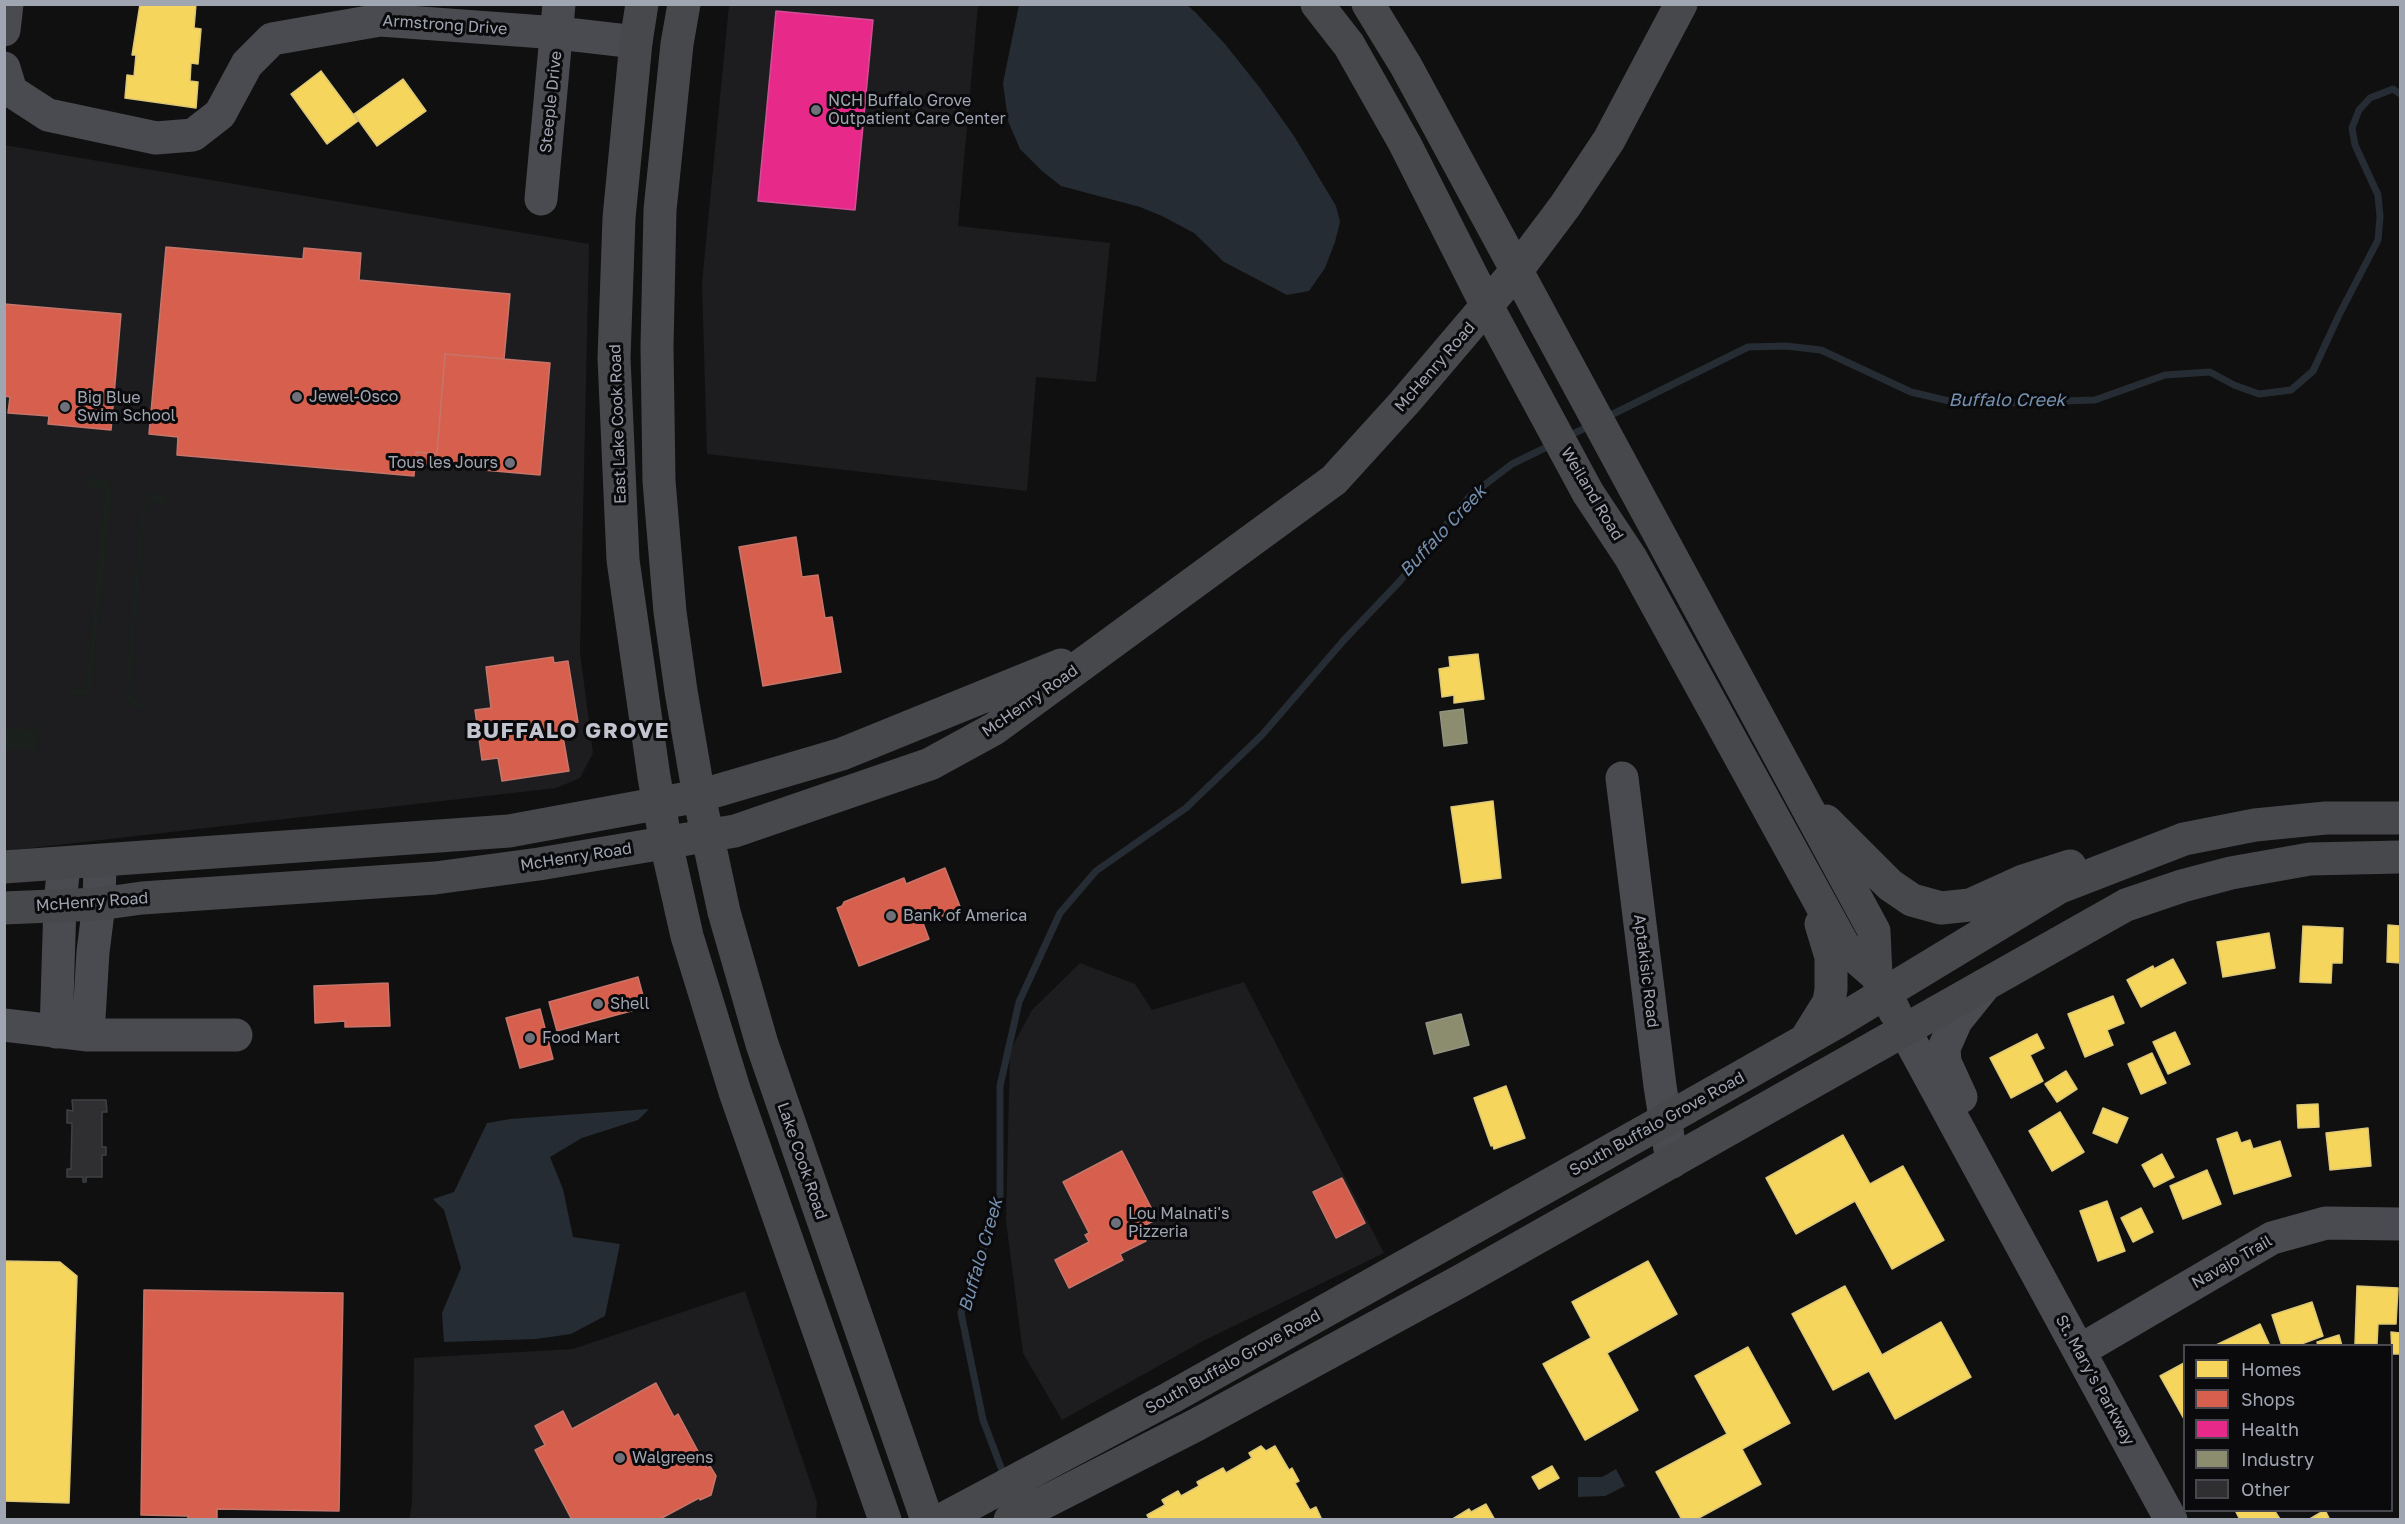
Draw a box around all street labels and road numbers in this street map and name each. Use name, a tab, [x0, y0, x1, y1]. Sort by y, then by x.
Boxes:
street label: Armstrong Drive	[382, 11, 508, 39]
street label: Steeple Drive	[536, 50, 566, 154]
street label: McHenry Road	[1391, 318, 1479, 416]
street label: East Lake Cook Road	[606, 344, 630, 504]
street label: Weiland Road	[1557, 444, 1627, 544]
street label: McHenry Road	[978, 661, 1082, 741]
street label: McHenry Road	[519, 839, 633, 875]
street label: McHenry Road	[35, 888, 149, 916]
street label: Aptakisic Road	[1630, 913, 1662, 1029]
street label: South Buffalo Grove Road	[1566, 1068, 1748, 1180]
street label: Lake Cook Road	[773, 1100, 831, 1222]
street label: Navajo Trail	[2189, 1231, 2275, 1293]
street label: South Buffalo Grove Road	[1142, 1306, 1324, 1418]
street label: St. Mary's Parkway	[2051, 1312, 2139, 1448]

